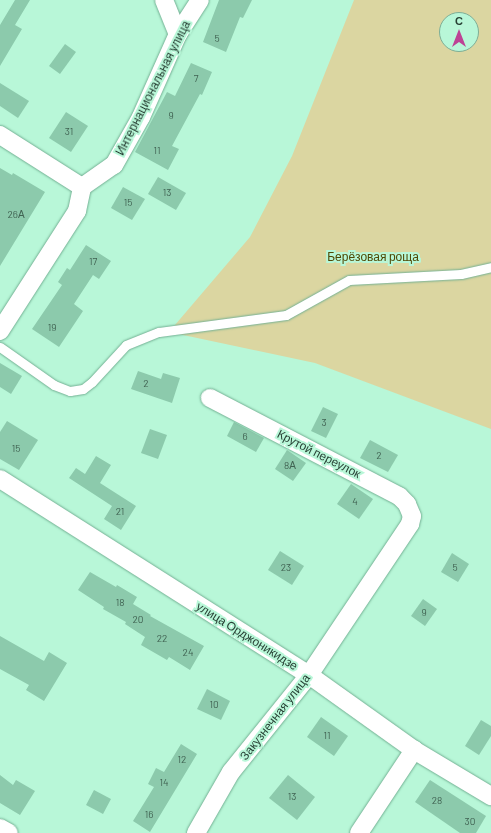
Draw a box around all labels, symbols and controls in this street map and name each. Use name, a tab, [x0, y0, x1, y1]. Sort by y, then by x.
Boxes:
north arrow	[439, 12, 479, 52]
text: С	[455, 14, 463, 27]
street label: Интернациональная улица	[113, 18, 193, 158]
house number: 5	[214, 33, 220, 45]
house number: 7	[194, 73, 198, 85]
house number: 9	[168, 110, 174, 122]
house number: 31	[65, 126, 73, 138]
house number: 11	[153, 145, 161, 157]
house number: 13	[163, 187, 171, 199]
house number: 15	[124, 197, 132, 209]
house number: 26А	[7, 209, 25, 221]
park label: Берёзовая роща	[327, 250, 419, 264]
house number: 17	[89, 256, 97, 268]
house number: 19	[48, 322, 56, 334]
house number: 2	[143, 378, 149, 390]
house number: 3	[321, 417, 327, 429]
street label: Крутой переулок	[275, 427, 363, 481]
house number: 6	[242, 431, 248, 443]
house number: 15	[12, 443, 20, 455]
house number: 2	[376, 450, 382, 462]
house number: 8А	[284, 460, 296, 472]
house number: 4	[352, 496, 358, 508]
house number: 21	[116, 506, 124, 518]
house number: 23	[281, 562, 291, 574]
house number: 5	[452, 562, 458, 574]
house number: 18	[116, 597, 124, 609]
street label: улица Орджоникидзе	[194, 599, 300, 673]
house number: 9	[421, 607, 427, 619]
house number: 20	[132, 614, 144, 626]
house number: 22	[157, 633, 167, 645]
house number: 24	[183, 647, 193, 659]
street label: Закузнечная улица	[237, 671, 313, 763]
house number: 10	[209, 699, 219, 711]
house number: 11	[323, 730, 331, 742]
house number: 12	[178, 754, 186, 766]
house number: 14	[159, 777, 169, 789]
house number: 13	[288, 791, 296, 803]
house number: 28	[432, 795, 442, 807]
house number: 16	[145, 809, 153, 821]
house number: 30	[465, 816, 475, 828]

